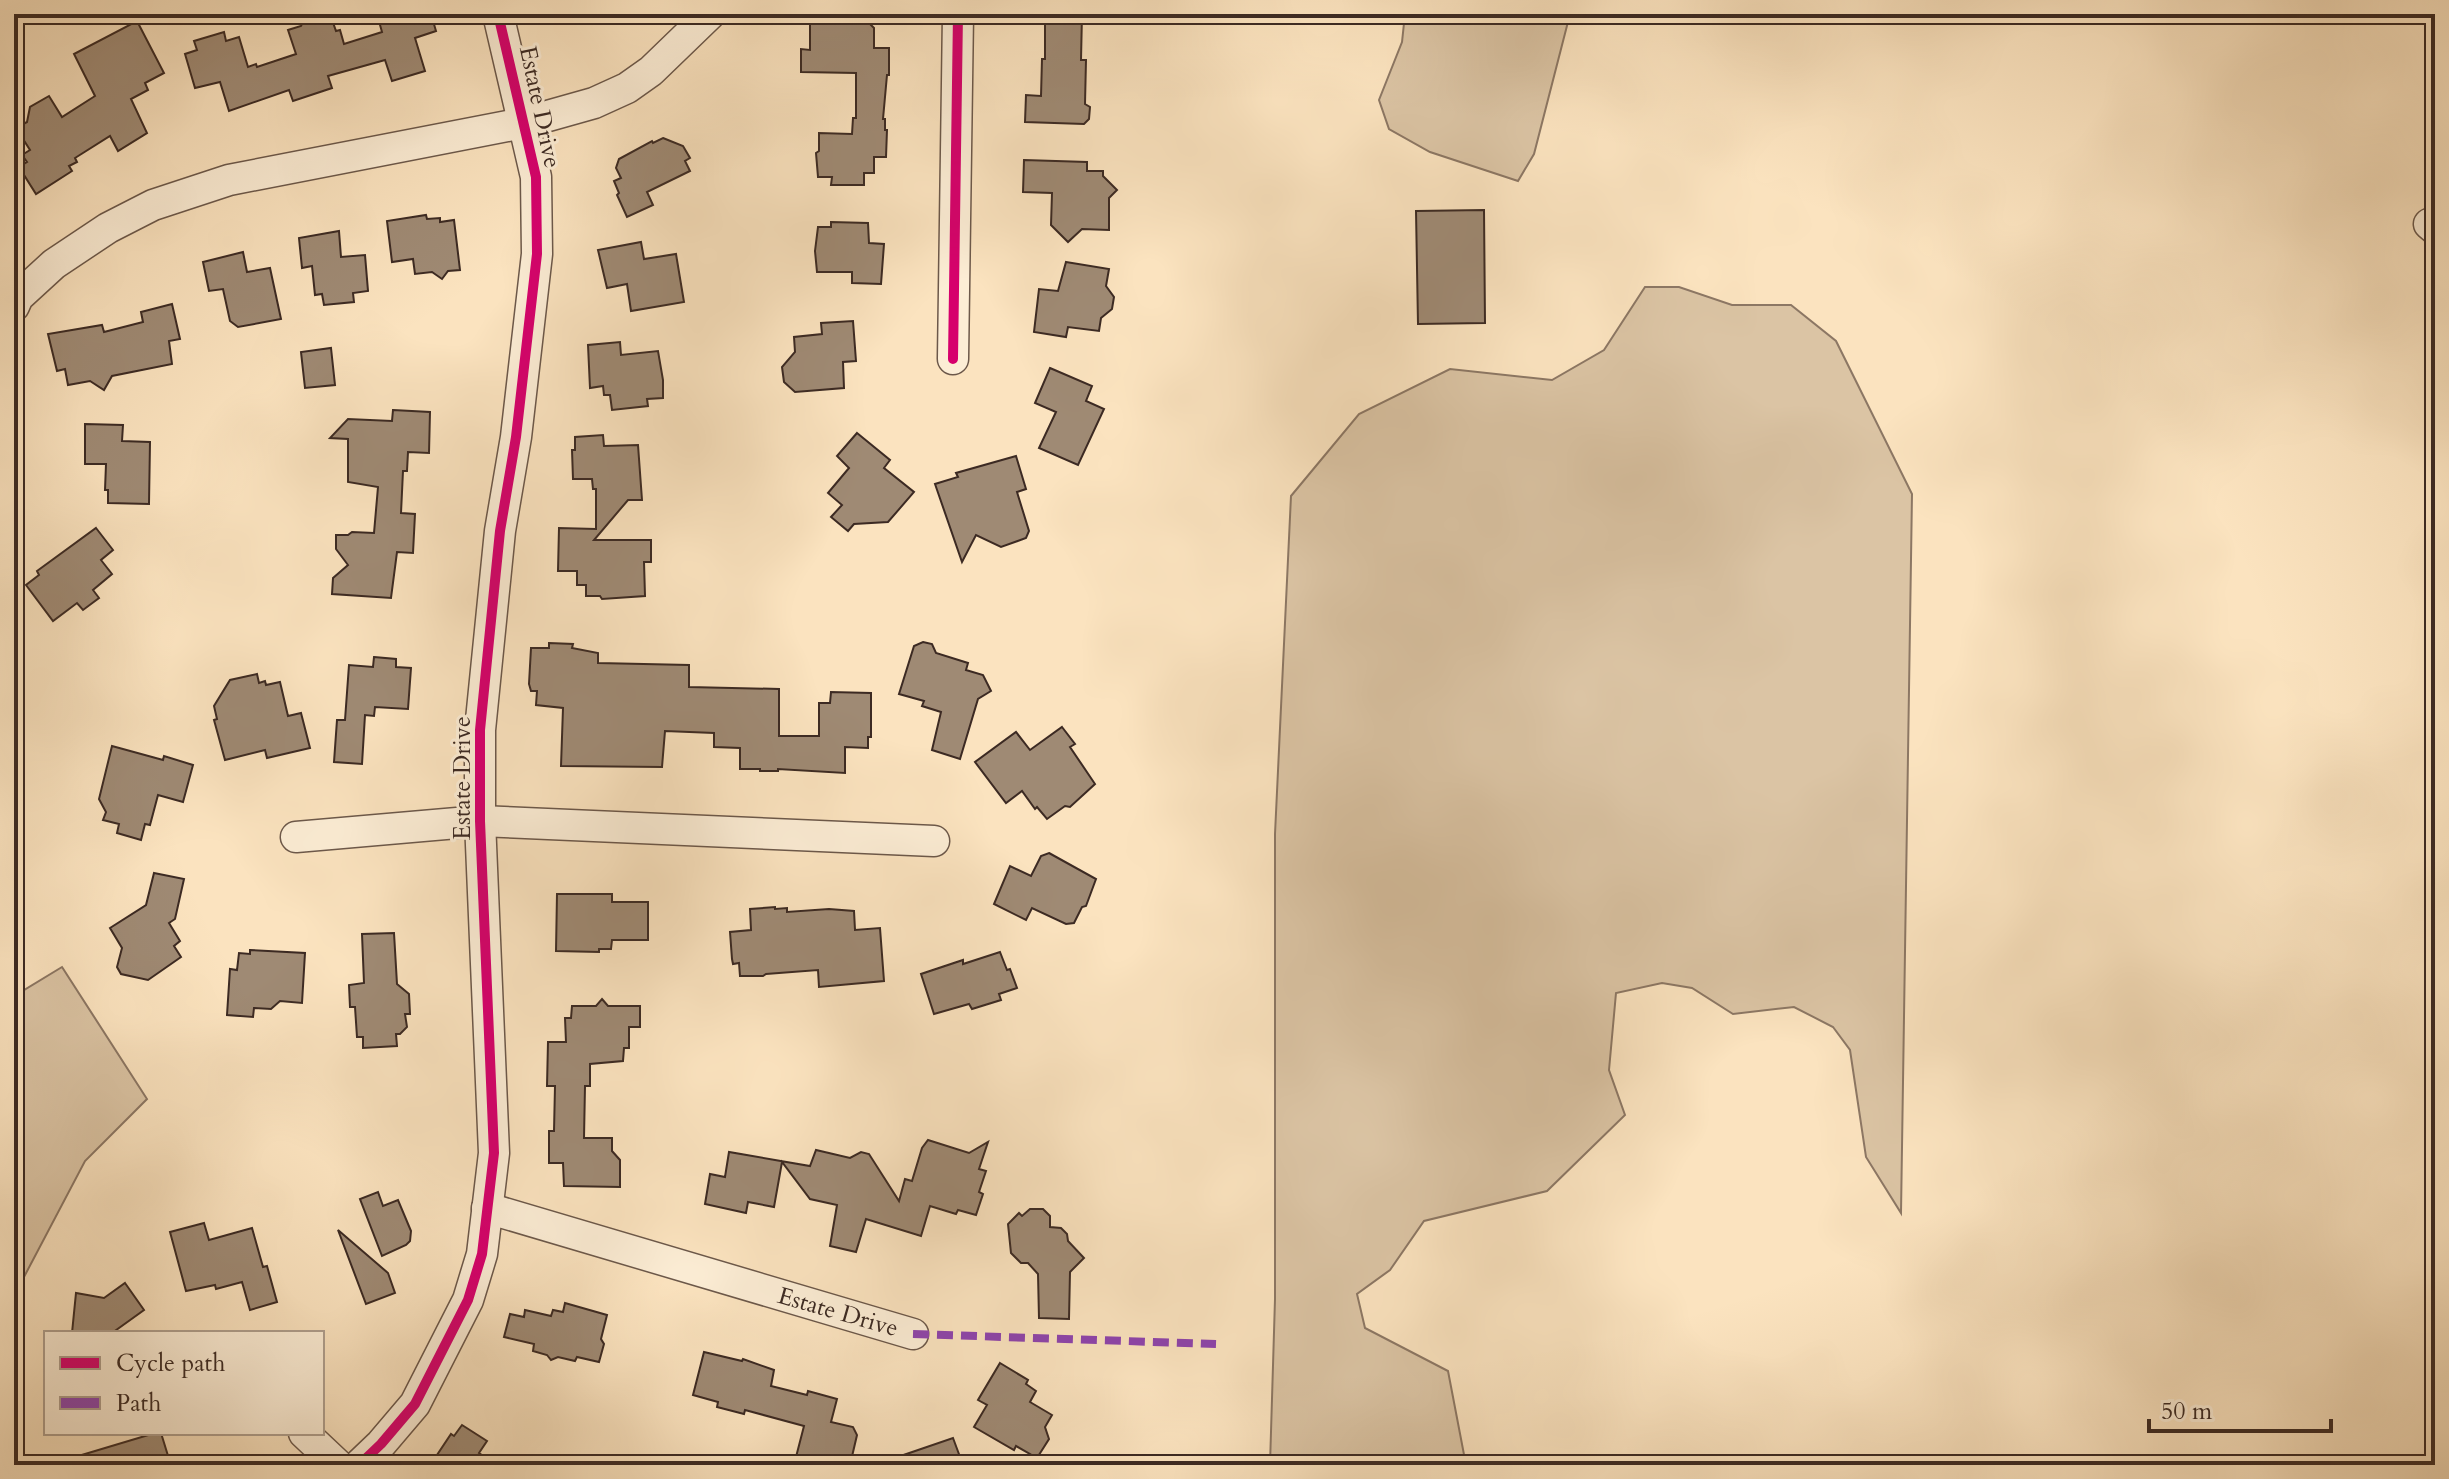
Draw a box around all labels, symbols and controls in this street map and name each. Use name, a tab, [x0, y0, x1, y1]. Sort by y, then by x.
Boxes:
street label: Estate Drive	[511, 43, 569, 171]
street label: Estate Drive	[446, 716, 479, 840]
street label: Estate Drive	[774, 1279, 902, 1345]
legend	[44, 1331, 324, 1435]
text: Cycle path	[116, 1347, 225, 1380]
scale bar	[2149, 1383, 2331, 1433]
text: Path	[116, 1387, 161, 1420]
text: 50 m	[2161, 1395, 2213, 1428]

